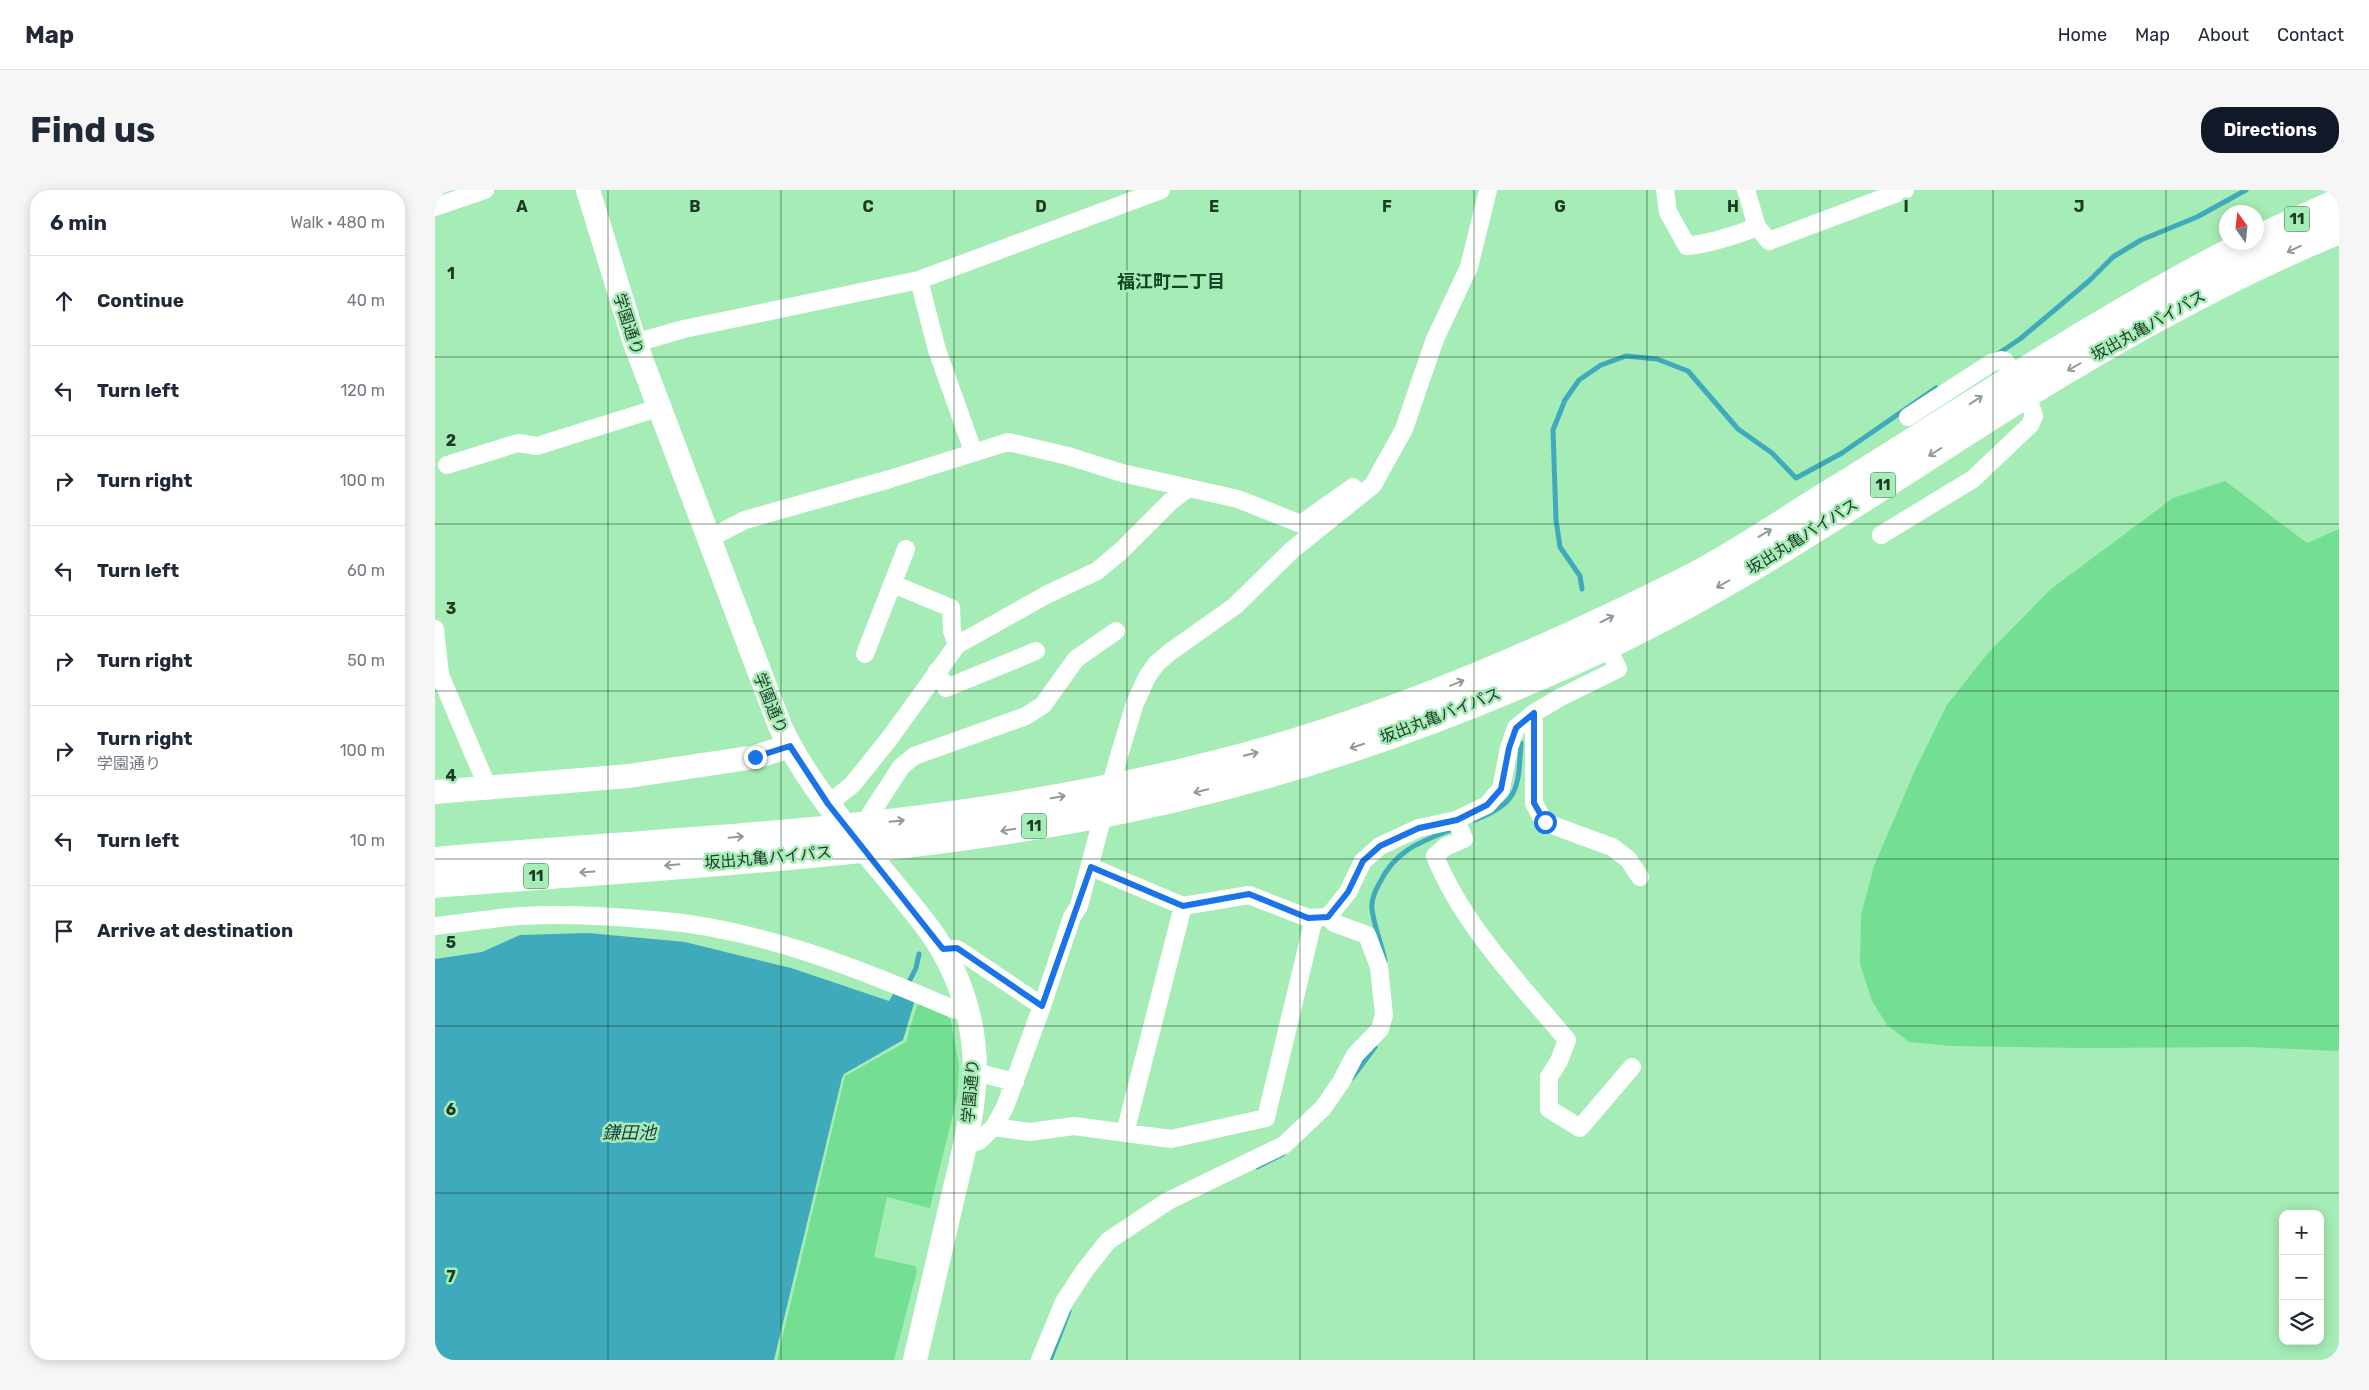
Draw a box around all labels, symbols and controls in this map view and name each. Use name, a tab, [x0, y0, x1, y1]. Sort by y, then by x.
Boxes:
text: Map	[25, 21, 74, 49]
text: Home	[2058, 24, 2107, 46]
text: Map	[2135, 24, 2170, 46]
text: About	[2198, 24, 2249, 46]
text: Contact	[2277, 24, 2344, 46]
button: Directions	[2201, 107, 2339, 153]
text: Find us	[30, 109, 155, 151]
text: A	[516, 197, 528, 216]
text: B	[689, 197, 701, 216]
text: C	[862, 197, 874, 216]
text: D	[1035, 197, 1047, 216]
text: E	[1209, 197, 1219, 216]
text: F	[1382, 197, 1392, 216]
text: G	[1554, 197, 1566, 216]
text: H	[1727, 197, 1739, 216]
text: I	[1903, 197, 1909, 216]
text: J	[2074, 197, 2084, 216]
north arrow	[2219, 205, 2264, 250]
road number: 11	[2285, 206, 2309, 232]
text: 6 min	[50, 210, 107, 235]
text: Walk · 480 m	[290, 213, 385, 232]
one-way arrow	[2287, 245, 2302, 254]
text: 1	[447, 264, 455, 283]
district label: 福江町二丁目	[1117, 271, 1225, 293]
street label: 坂出丸亀バイパス	[2088, 286, 2209, 365]
icon: ahead	[50, 287, 78, 315]
text: Continue	[97, 289, 184, 312]
text: 40 m	[347, 291, 385, 310]
street label: 学園通り	[610, 291, 647, 358]
one-way arrow	[2066, 362, 2081, 372]
icon: left	[50, 377, 78, 405]
text: Turn left	[97, 379, 179, 402]
text: 120 m	[340, 381, 385, 400]
one-way arrow	[1969, 395, 1983, 405]
text: 2	[446, 431, 456, 450]
one-way arrow	[1929, 447, 1943, 457]
icon: right	[50, 467, 78, 495]
text: Turn right	[97, 469, 192, 492]
text: 100 m	[340, 471, 385, 490]
road number: 11	[1871, 472, 1895, 498]
street label: 坂出丸亀バイパス	[1743, 495, 1861, 578]
one-way arrow	[1757, 528, 1771, 538]
icon: left	[50, 557, 78, 585]
text: Turn left	[97, 559, 179, 582]
text: 60 m	[347, 561, 385, 580]
one-way arrow	[1717, 580, 1731, 590]
text: 3	[446, 599, 456, 618]
one-way arrow	[1599, 613, 1614, 623]
icon: right	[50, 647, 78, 675]
text: Turn right	[97, 649, 192, 672]
text: 50 m	[347, 651, 385, 670]
street label: 学園通り	[750, 670, 791, 736]
one-way arrow	[1450, 678, 1465, 687]
street label: 坂出丸亀バイパス	[1377, 684, 1503, 747]
text: Turn right	[97, 727, 192, 750]
icon: right	[50, 737, 78, 765]
text: 100 m	[340, 741, 385, 760]
one-way arrow	[1350, 742, 1366, 752]
route end	[744, 746, 767, 769]
one-way arrow	[1242, 749, 1258, 758]
text: 学園通り	[97, 754, 161, 773]
text: 4	[446, 766, 457, 785]
one-way arrow	[1194, 787, 1210, 796]
one-way arrow	[1050, 791, 1066, 801]
route start	[1534, 811, 1557, 834]
road number: 11	[1021, 814, 1047, 838]
one-way arrow	[889, 816, 905, 826]
one-way arrow	[1000, 825, 1016, 835]
icon: left	[50, 827, 78, 855]
text: Turn left	[97, 829, 179, 852]
text: 10 m	[350, 831, 385, 850]
one-way arrow	[727, 832, 743, 842]
street label: 坂出丸亀バイパス	[704, 842, 832, 873]
one-way arrow	[664, 861, 680, 870]
road number: 11	[523, 864, 549, 888]
one-way arrow	[580, 868, 596, 877]
icon: arrive	[50, 917, 78, 945]
text: Arrive at destination	[97, 919, 293, 942]
text: 5	[446, 933, 456, 952]
street label: 学園通り	[958, 1058, 983, 1124]
text: 6	[446, 1100, 456, 1119]
water label: 鎌田池	[602, 1122, 658, 1144]
map controls	[2279, 1210, 2324, 1345]
button: +	[2279, 1210, 2324, 1255]
button: −	[2279, 1255, 2324, 1300]
text: 7	[446, 1267, 456, 1286]
button: layers	[2279, 1300, 2324, 1345]

